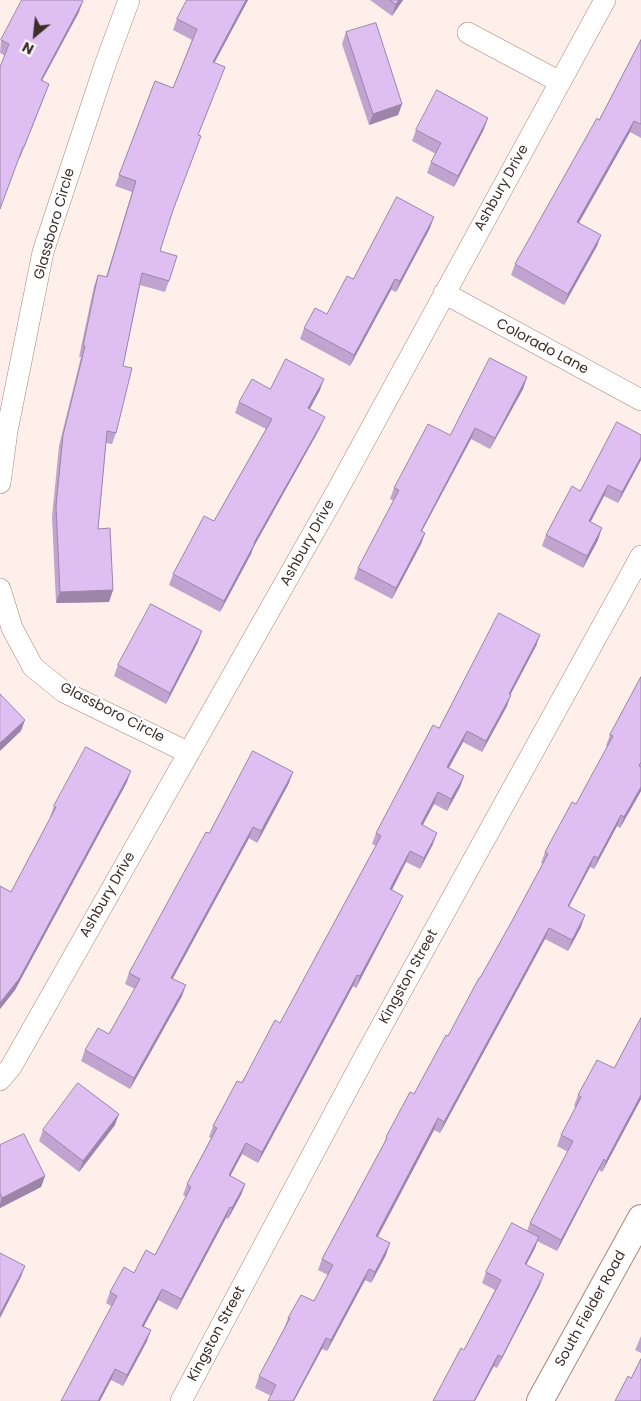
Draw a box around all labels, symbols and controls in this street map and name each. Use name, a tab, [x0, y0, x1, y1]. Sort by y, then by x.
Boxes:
north arrow	[10, 10, 60, 60]
text: N	[19, 37, 37, 60]
street label: Ashbury Drive	[471, 142, 533, 234]
street label: Glassboro Circle	[31, 166, 79, 282]
street label: Colorado Lane	[493, 316, 591, 378]
street label: Ashbury Drive	[277, 497, 339, 589]
street label: Glassboro Circle	[57, 679, 167, 747]
street label: Ashbury Drive	[77, 849, 139, 941]
street label: Kingston Street	[376, 927, 442, 1027]
street label: South Fielder Road	[552, 1248, 630, 1370]
street label: Kingston Street	[185, 1284, 249, 1384]

